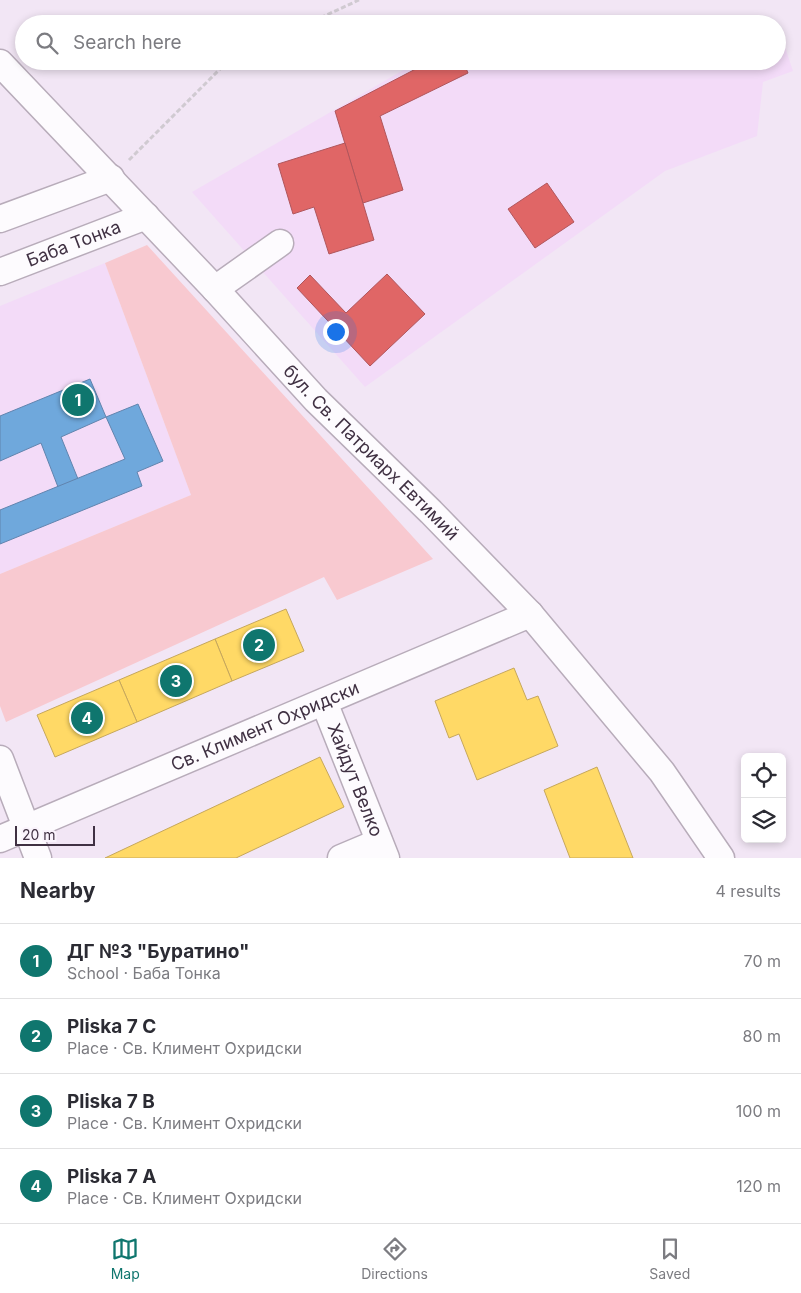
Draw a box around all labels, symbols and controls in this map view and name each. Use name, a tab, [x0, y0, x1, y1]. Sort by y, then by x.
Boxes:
search box	[15, 15, 786, 70]
icon: search	[33, 29, 61, 57]
text: Search here	[73, 31, 182, 54]
street label: Баба Тонка	[24, 216, 124, 271]
your location	[323, 319, 349, 345]
street label: бул. Св. Патриарх Евтимий	[279, 360, 463, 544]
pin: 1	[62, 381, 94, 419]
pin: 2	[243, 626, 275, 664]
pin: 3	[160, 662, 192, 700]
street label: Св. Климент Охридски	[168, 677, 362, 775]
pin: 4	[71, 699, 103, 737]
street label: Хайдут Велко	[324, 720, 387, 840]
map controls	[741, 753, 786, 843]
button: locate	[741, 753, 786, 798]
button: layers	[741, 798, 786, 843]
scale bar	[15, 823, 95, 846]
text: 20 m	[22, 826, 56, 843]
text: Nearby	[20, 878, 95, 903]
text: 4 results	[716, 881, 781, 901]
text: ДГ №3 "Буратино"	[67, 940, 249, 963]
text: 1	[33, 951, 39, 971]
text: 70 m	[744, 951, 781, 971]
text: School · Баба Тонка	[67, 963, 221, 983]
text: Pliska 7 C	[67, 1015, 156, 1038]
text: 2	[31, 1026, 41, 1046]
text: 80 m	[742, 1026, 781, 1046]
text: Place · Св. Климент Охридски	[67, 1038, 302, 1058]
text: Pliska 7 B	[67, 1090, 155, 1113]
text: 3	[31, 1101, 41, 1121]
text: 100 m	[736, 1101, 781, 1121]
text: Place · Св. Климент Охридски	[67, 1113, 302, 1133]
text: Pliska 7 A	[67, 1165, 157, 1188]
text: 4	[31, 1176, 41, 1196]
text: 120 m	[736, 1176, 781, 1196]
text: Place · Св. Климент Охридски	[67, 1188, 302, 1208]
tab: Map	[111, 1235, 140, 1282]
tab: Directions	[361, 1235, 428, 1282]
tab: Saved	[649, 1235, 690, 1282]

